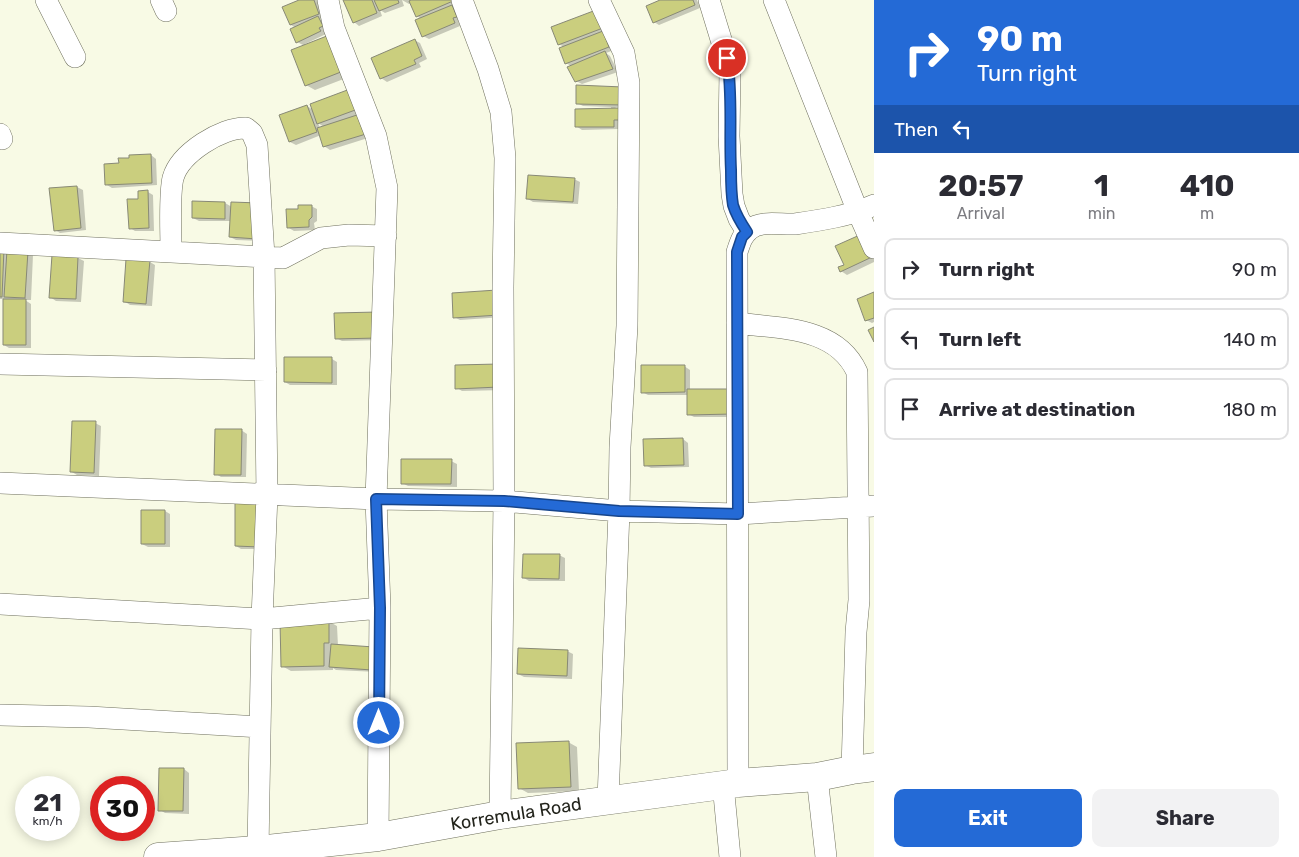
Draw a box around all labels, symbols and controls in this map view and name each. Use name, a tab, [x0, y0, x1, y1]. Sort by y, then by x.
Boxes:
text: 90 m	[977, 18, 1063, 60]
icon: right	[894, 20, 959, 85]
pin	[706, 37, 748, 79]
icon: arrive	[713, 44, 741, 72]
text: Turn right	[977, 60, 1077, 87]
icon: left	[948, 115, 976, 143]
text: Then	[894, 118, 938, 141]
text: 20:57	[938, 168, 1023, 204]
text: 1	[1094, 168, 1109, 204]
text: 410	[1180, 168, 1235, 204]
text: Arrival	[957, 204, 1005, 223]
text: min	[1088, 204, 1115, 223]
text: m	[1200, 204, 1214, 223]
icon: right	[896, 255, 924, 283]
text: Turn right	[939, 258, 1034, 281]
text: 90 m	[1232, 258, 1277, 281]
icon: left	[896, 325, 924, 353]
text: Turn left	[939, 328, 1021, 351]
text: 140 m	[1223, 328, 1277, 351]
icon: arrive	[896, 395, 924, 423]
text: Arrive at destination	[939, 398, 1135, 421]
text: 180 m	[1223, 398, 1277, 421]
position arrow	[352, 696, 404, 748]
speed limit sign: 30	[90, 776, 155, 841]
text: 21	[33, 788, 62, 817]
button: Exit	[894, 789, 1082, 847]
button: Share	[1092, 789, 1279, 847]
street label: Korremula Road	[449, 793, 583, 835]
text: km/h	[33, 814, 62, 828]

